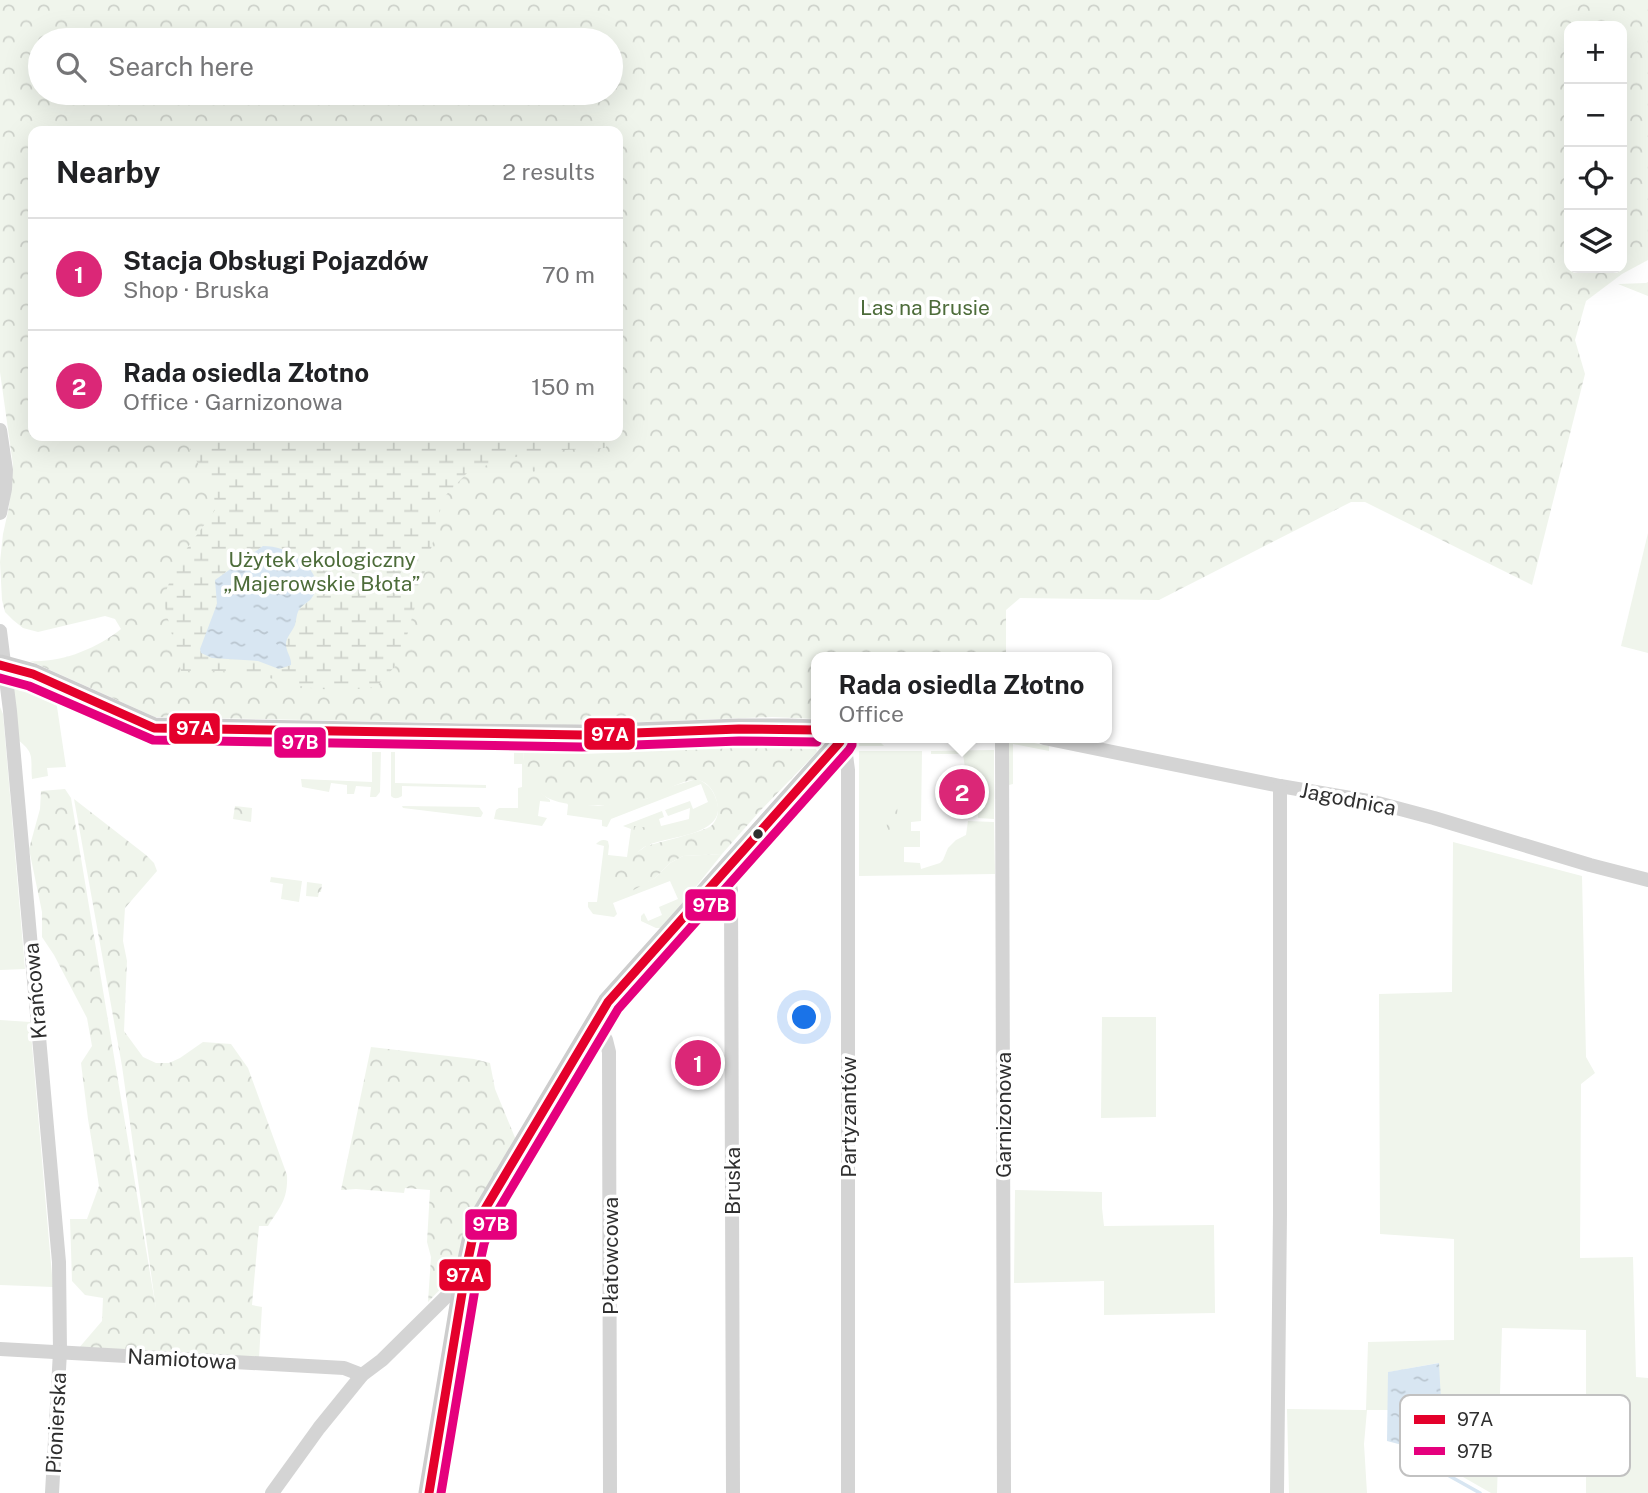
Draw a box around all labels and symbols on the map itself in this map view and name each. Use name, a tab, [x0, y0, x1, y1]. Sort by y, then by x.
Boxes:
park label: Las na Brusie	[860, 295, 990, 320]
park label: Użytek ekologiczny „Majerowskie Błota”	[223, 547, 421, 596]
line badge: 97A	[168, 712, 221, 745]
text: 97A	[176, 717, 214, 739]
line badge: 97A	[583, 717, 636, 751]
text: 97A	[591, 723, 629, 745]
line badge: 97B	[273, 726, 327, 759]
text: 97B	[281, 731, 319, 753]
pin: 2	[939, 766, 985, 818]
street label: Jagodnica	[1298, 777, 1398, 821]
unlabelled marker	[751, 827, 765, 841]
line badge: 97B	[684, 888, 737, 922]
text: 97B	[692, 894, 730, 916]
street label: Krańcowa	[18, 942, 52, 1040]
your location	[787, 1000, 821, 1034]
pin: 1	[675, 1037, 721, 1089]
street label: Garnizonowa	[991, 1052, 1016, 1178]
street label: Partyzantów	[836, 1056, 861, 1178]
street label: Bruska	[720, 1147, 745, 1215]
street label: Płatowcowa	[598, 1197, 623, 1315]
line badge: 97B	[464, 1208, 518, 1241]
text: 97B	[472, 1213, 510, 1235]
line badge: 97A	[438, 1258, 492, 1292]
text: 97A	[446, 1264, 484, 1286]
street label: Namiotowa	[127, 1344, 237, 1374]
street label: Pionierska	[41, 1372, 71, 1474]
legend	[1400, 1395, 1630, 1476]
text: 97A	[1457, 1408, 1493, 1430]
text: 97B	[1457, 1440, 1493, 1462]

